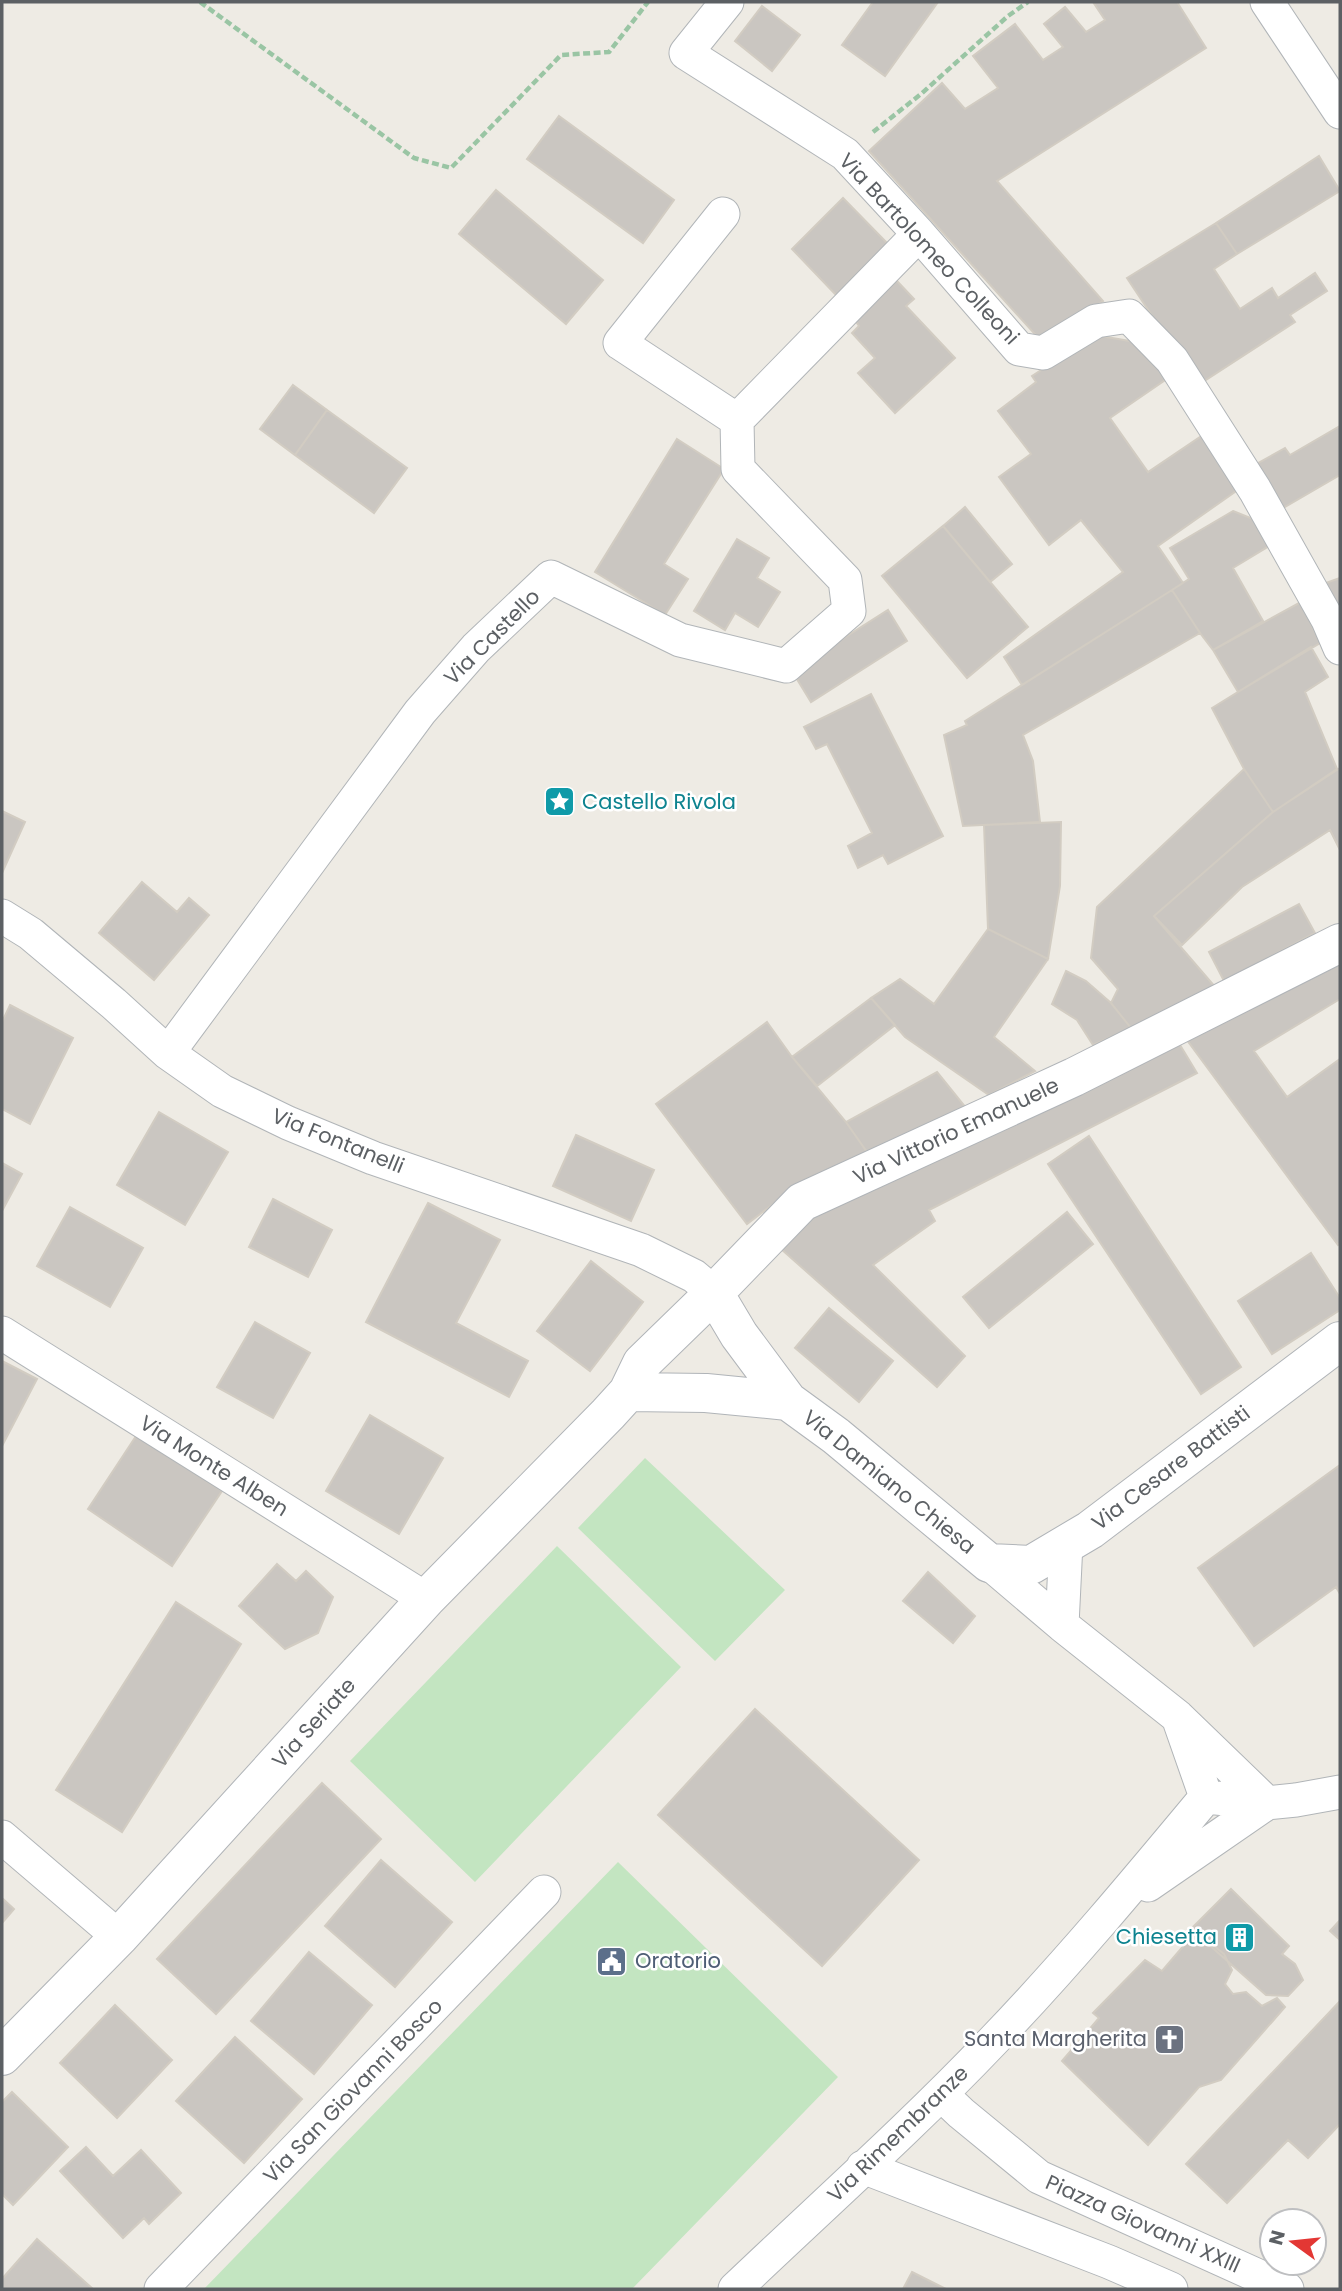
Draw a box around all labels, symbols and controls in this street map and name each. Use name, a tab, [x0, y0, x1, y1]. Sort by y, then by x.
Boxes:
street label: Via Bartolomeo Colleoni	[833, 146, 1026, 351]
street label: Via Castello	[437, 582, 546, 691]
place icon: Castello Rivola	[542, 785, 576, 819]
place label: Castello Rivola	[582, 787, 736, 816]
street label: Via Vittorio Emanuele	[848, 1070, 1063, 1191]
street label: Via Fontanelli	[268, 1101, 409, 1180]
street label: Via Cesare Battisti	[1086, 1398, 1256, 1537]
street label: Via Damiano Chiesa	[797, 1403, 982, 1560]
street label: Via Monte Alben	[134, 1408, 294, 1523]
street label: Via Seriate	[265, 1671, 362, 1774]
building icon: Chiesetta	[1223, 1920, 1257, 1954]
place label: Chiesetta	[1116, 1922, 1217, 1951]
public building icon: Oratorio	[595, 1944, 629, 1978]
place label: Oratorio	[635, 1946, 721, 1975]
street label: Via San Giovanni Bosco	[256, 1992, 449, 2189]
church icon: Santa Margherita	[1153, 2022, 1187, 2056]
place label: Santa Margherita	[964, 2024, 1147, 2053]
street label: Via Rimembranze	[821, 2059, 974, 2209]
street label: Piazza Giovanni XXIII	[1041, 2167, 1245, 2280]
north arrow	[1258, 2207, 1328, 2277]
text: N	[1262, 2227, 1292, 2248]

